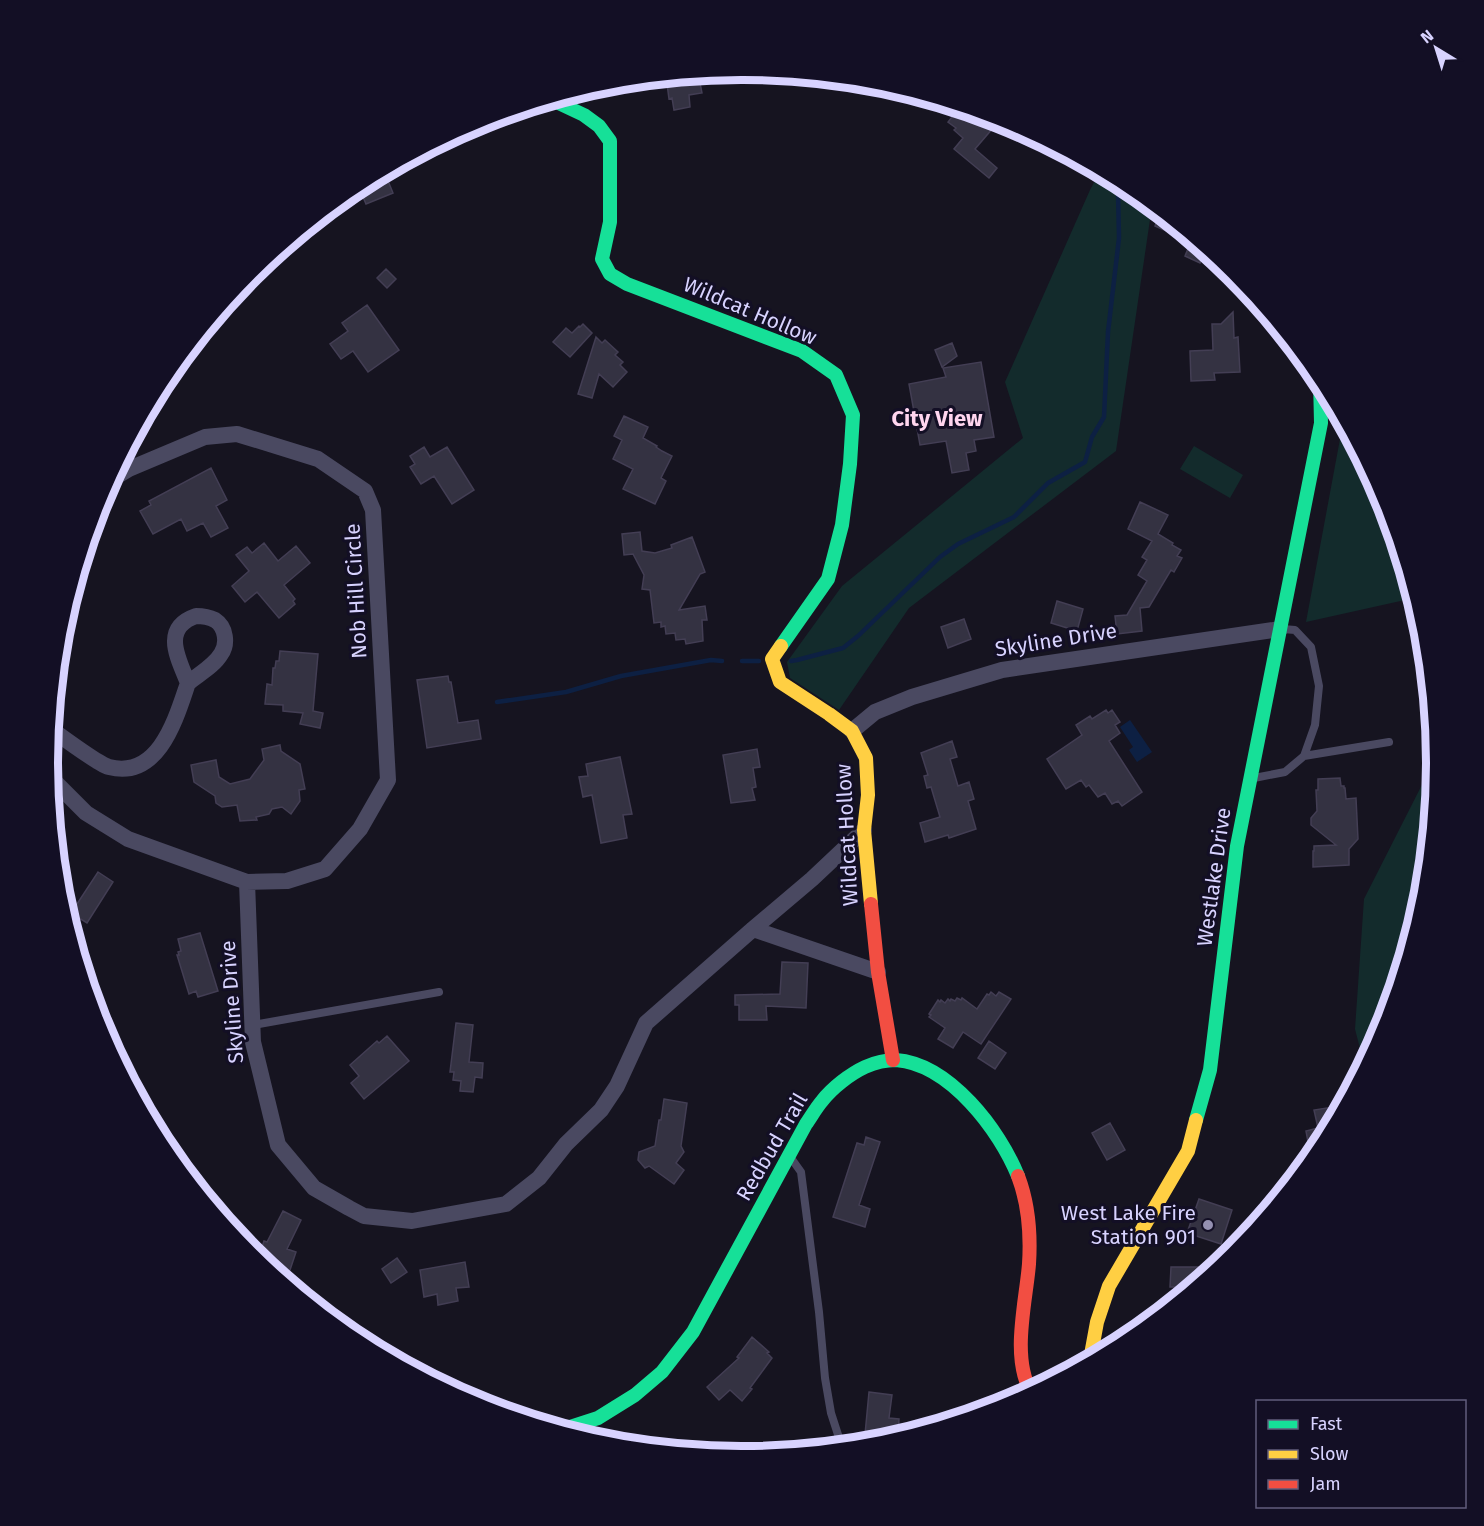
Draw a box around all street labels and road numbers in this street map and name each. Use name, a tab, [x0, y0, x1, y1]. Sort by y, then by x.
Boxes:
street label: Wildcat Hollow	[679, 271, 821, 351]
street label: Nob Hill Circle	[339, 523, 373, 659]
street label: Skyline Drive	[993, 618, 1119, 662]
street label: Wildcat Hollow	[830, 763, 864, 907]
street label: Westlake Drive	[1191, 806, 1237, 948]
street label: Skyline Drive	[215, 940, 249, 1064]
street label: Redbud Trail	[731, 1088, 813, 1206]

